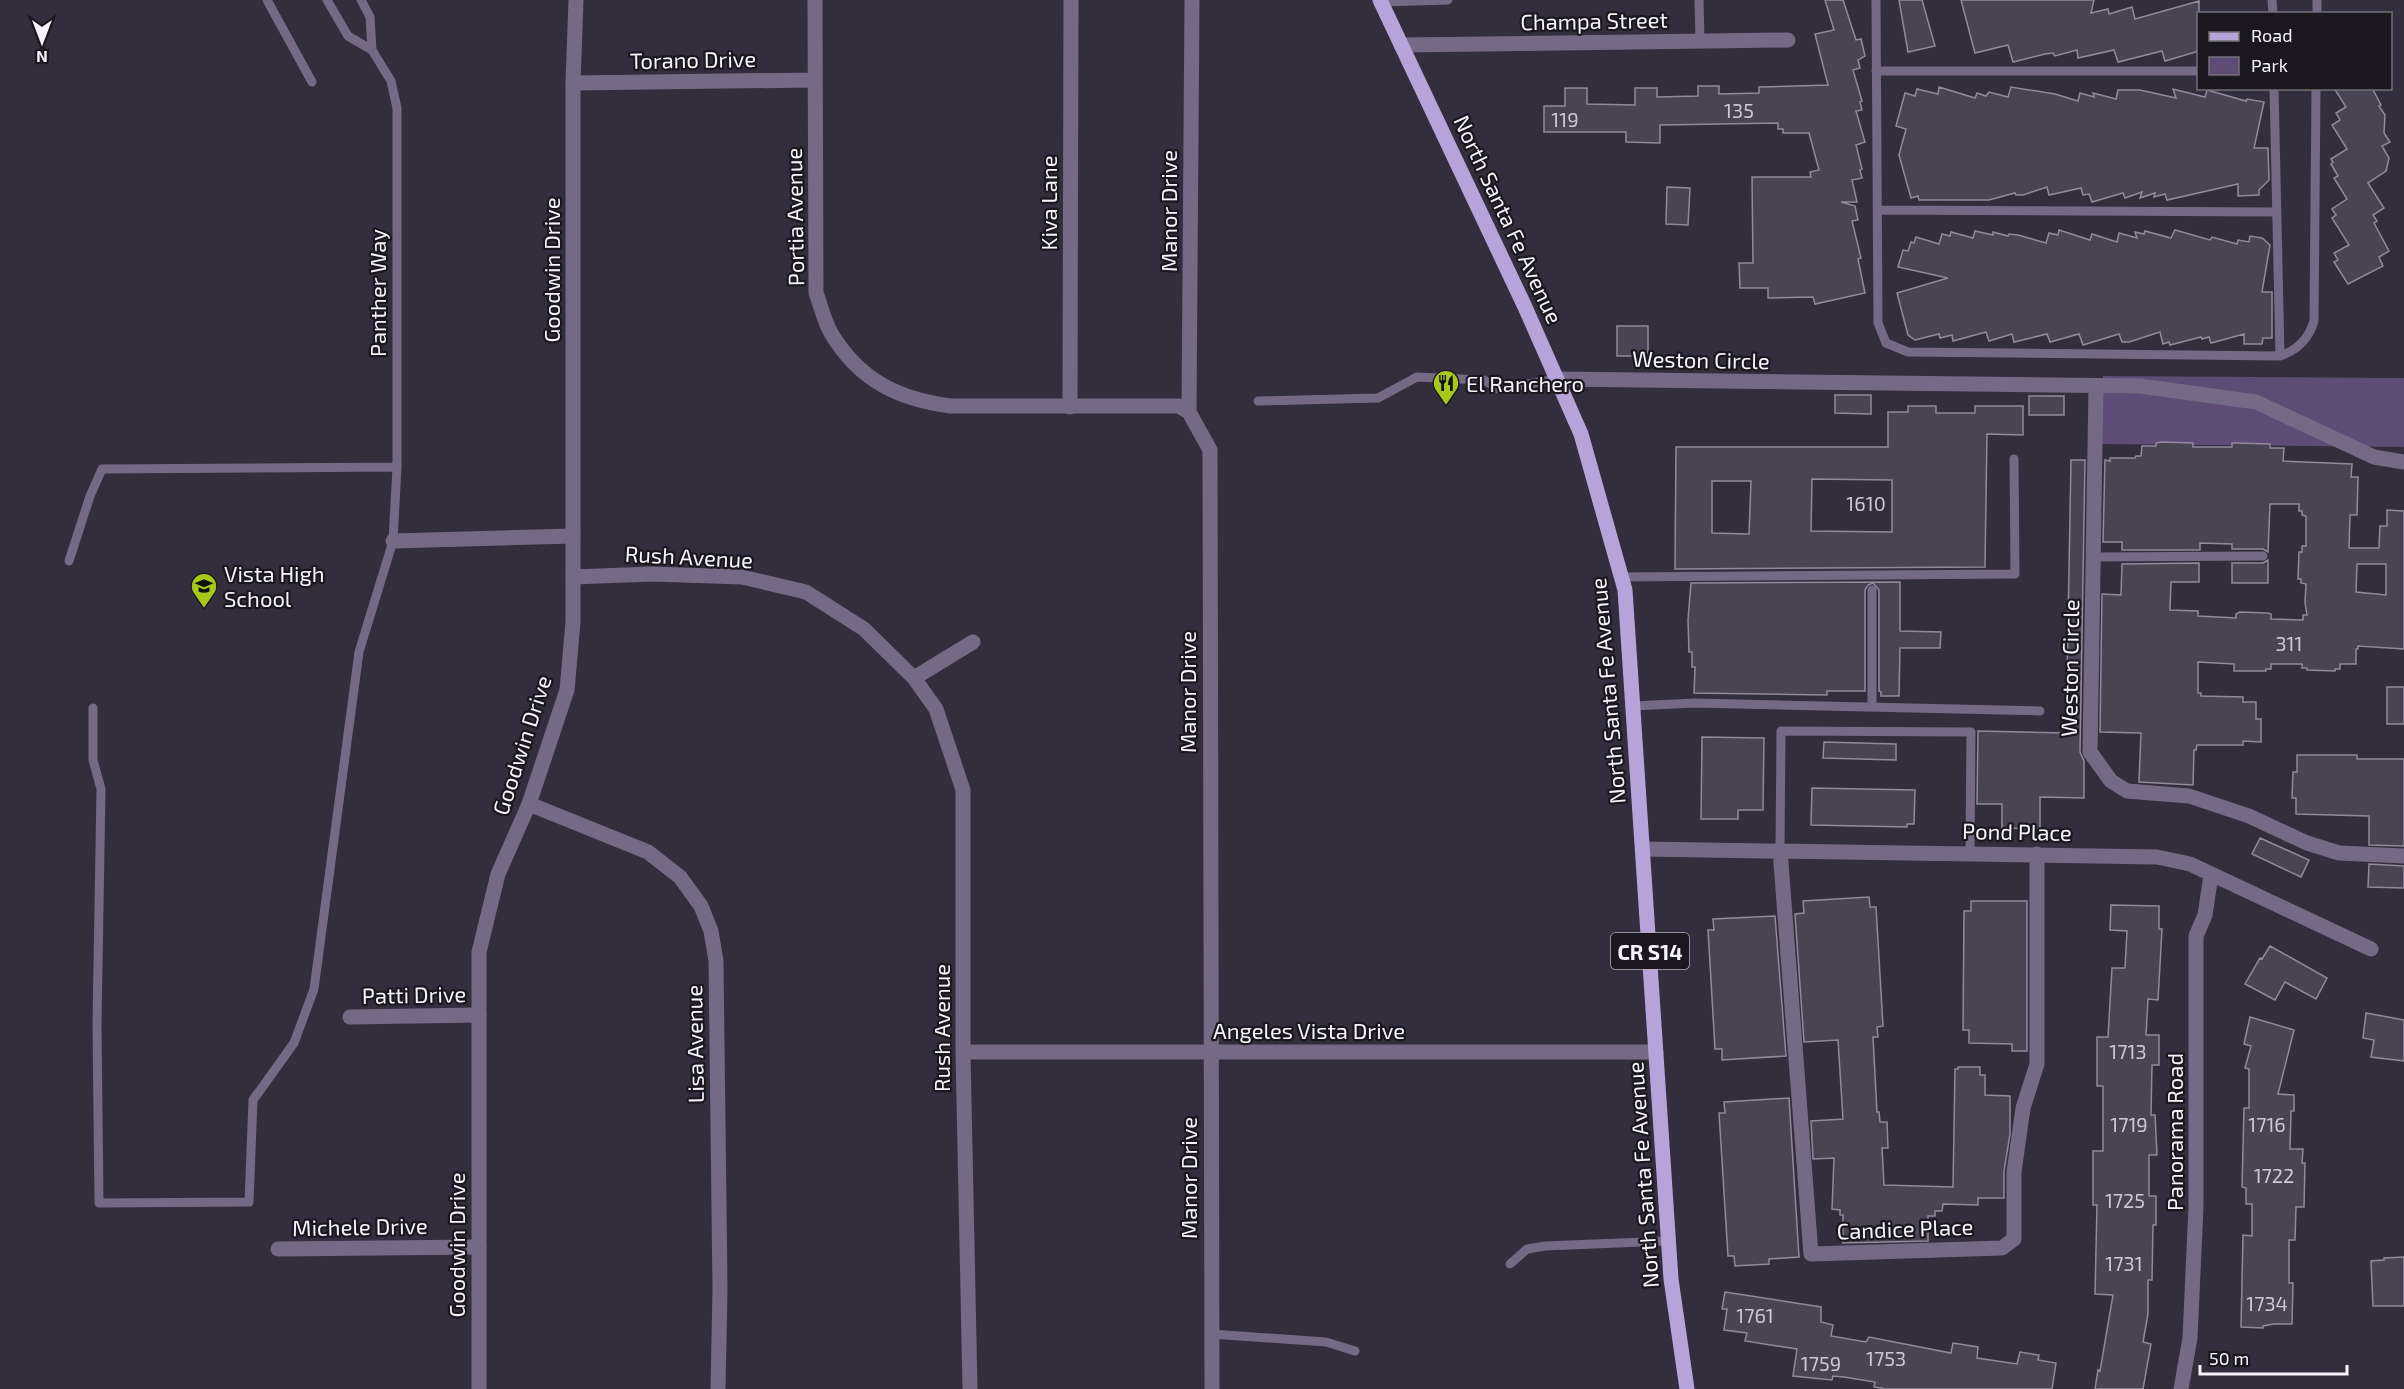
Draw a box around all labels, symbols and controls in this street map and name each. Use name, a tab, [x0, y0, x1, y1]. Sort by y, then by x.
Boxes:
street label: Champa Street	[1520, 6, 1668, 34]
north arrow	[12, 12, 72, 72]
legend	[2197, 12, 2392, 90]
text: Road	[2251, 24, 2292, 46]
street label: Torano Drive	[630, 45, 756, 73]
text: N	[36, 48, 48, 67]
text: Park	[2251, 54, 2288, 76]
house number: 135	[1724, 98, 1754, 122]
house number: 119	[1551, 107, 1579, 131]
street label: North Santa Fe Avenue	[1449, 111, 1569, 327]
street label: Portia Avenue	[780, 148, 808, 286]
street label: Manor Drive	[1155, 150, 1181, 272]
street label: Kiva Lane	[1035, 156, 1061, 250]
street label: Goodwin Drive	[538, 198, 564, 342]
street label: Panther Way	[364, 229, 390, 357]
street label: Weston Circle	[1632, 345, 1770, 373]
restaurant icon: El Ranchero	[1431, 368, 1461, 406]
place label: El Ranchero	[1466, 370, 1584, 396]
house number: 1610	[1846, 491, 1886, 515]
street label: Rush Avenue	[624, 540, 754, 572]
place label: Vista High School	[224, 560, 325, 611]
school or university icon: Vista High School	[189, 571, 219, 609]
street label: North Santa Fe Avenue	[1584, 577, 1630, 805]
street label: Weston Circle	[2055, 599, 2083, 737]
street label: Manor Drive	[1174, 631, 1200, 753]
house number: 311	[2275, 631, 2303, 655]
street label: Goodwin Drive	[486, 672, 556, 818]
street label: Pond Place	[1962, 817, 2072, 845]
road number: CR S14	[1611, 933, 1689, 969]
street label: Rush Avenue	[928, 964, 954, 1092]
street label: Patti Drive	[362, 980, 466, 1008]
street label: Lisa Avenue	[680, 985, 708, 1103]
street label: Angeles Vista Drive	[1213, 1017, 1405, 1043]
house number: 1713	[2109, 1039, 2147, 1063]
street label: Panorama Road	[2161, 1053, 2187, 1211]
street label: North Santa Fe Avenue	[1621, 1061, 1663, 1289]
house number: 1719	[2110, 1112, 2148, 1136]
house number: 1716	[2248, 1112, 2286, 1136]
street label: Manor Drive	[1175, 1117, 1201, 1239]
house number: 1722	[2254, 1163, 2294, 1187]
street label: Goodwin Drive	[443, 1173, 469, 1317]
house number: 1725	[2105, 1188, 2145, 1212]
street label: Michele Drive	[292, 1212, 428, 1240]
street label: Candice Place	[1836, 1213, 1974, 1243]
house number: 1731	[2105, 1251, 2143, 1275]
house number: 1734	[2246, 1291, 2288, 1315]
house number: 1761	[1736, 1303, 1774, 1327]
scale bar	[2200, 1338, 2347, 1376]
house number: 1753	[1866, 1346, 1906, 1370]
text: 50 m	[2209, 1347, 2249, 1369]
house number: 1759	[1801, 1351, 1841, 1375]

